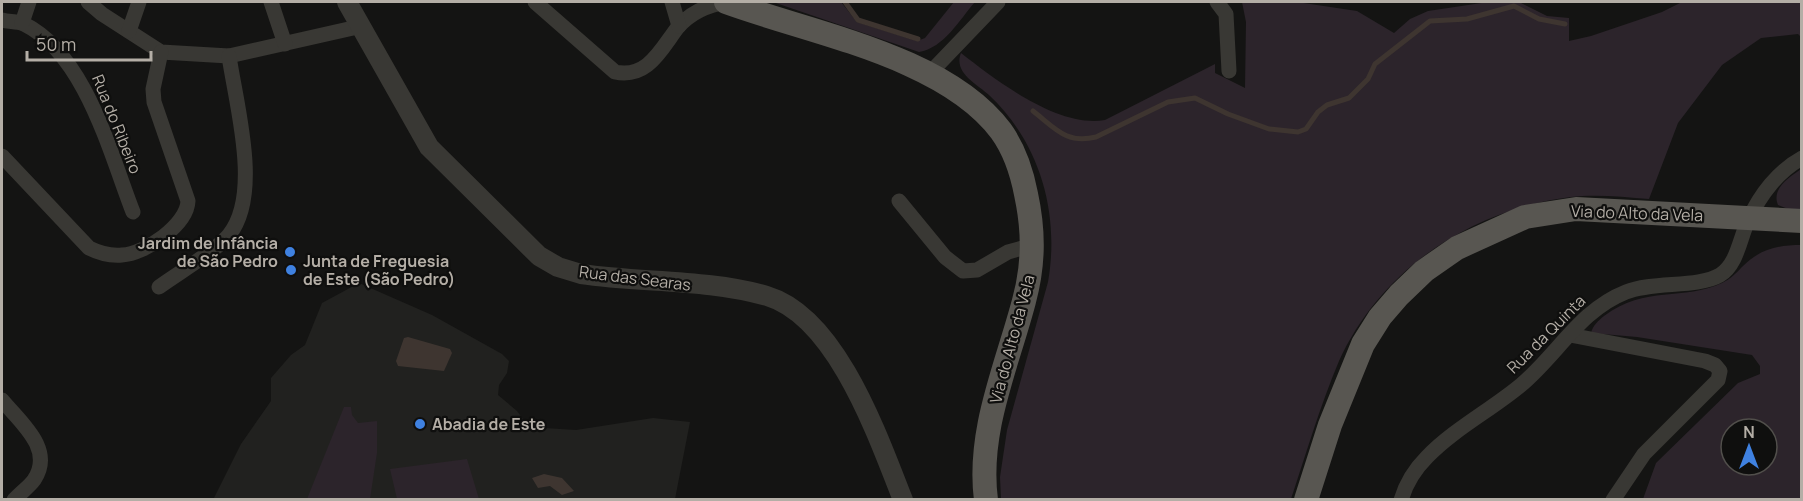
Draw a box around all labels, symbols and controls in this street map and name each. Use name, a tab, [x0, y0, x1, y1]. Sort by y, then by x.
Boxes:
scale bar	[27, 24, 152, 62]
text: 50 m	[36, 32, 76, 56]
street label: Rua do Ribeiro	[87, 71, 147, 177]
street label: Via do Alto da Vela	[1571, 200, 1703, 226]
place label: Jardim de Infância de São Pedro	[138, 232, 278, 272]
marker: Jardim de Infância de São Pedro	[283, 245, 297, 259]
place label: Junta de Freguesia de Este (São Pedro)	[303, 250, 455, 290]
street label: Rua das Searas	[578, 260, 692, 296]
marker: Junta de Freguesia de Este (São Pedro)	[284, 263, 298, 277]
street label: Via do Alto da Vela	[984, 272, 1040, 406]
street label: Rua da Quinta	[1502, 290, 1590, 378]
place label: Abadia de Este	[432, 413, 546, 435]
marker: Abadia de Este	[413, 417, 427, 431]
north arrow	[1719, 417, 1779, 477]
text: N	[1743, 421, 1755, 443]

